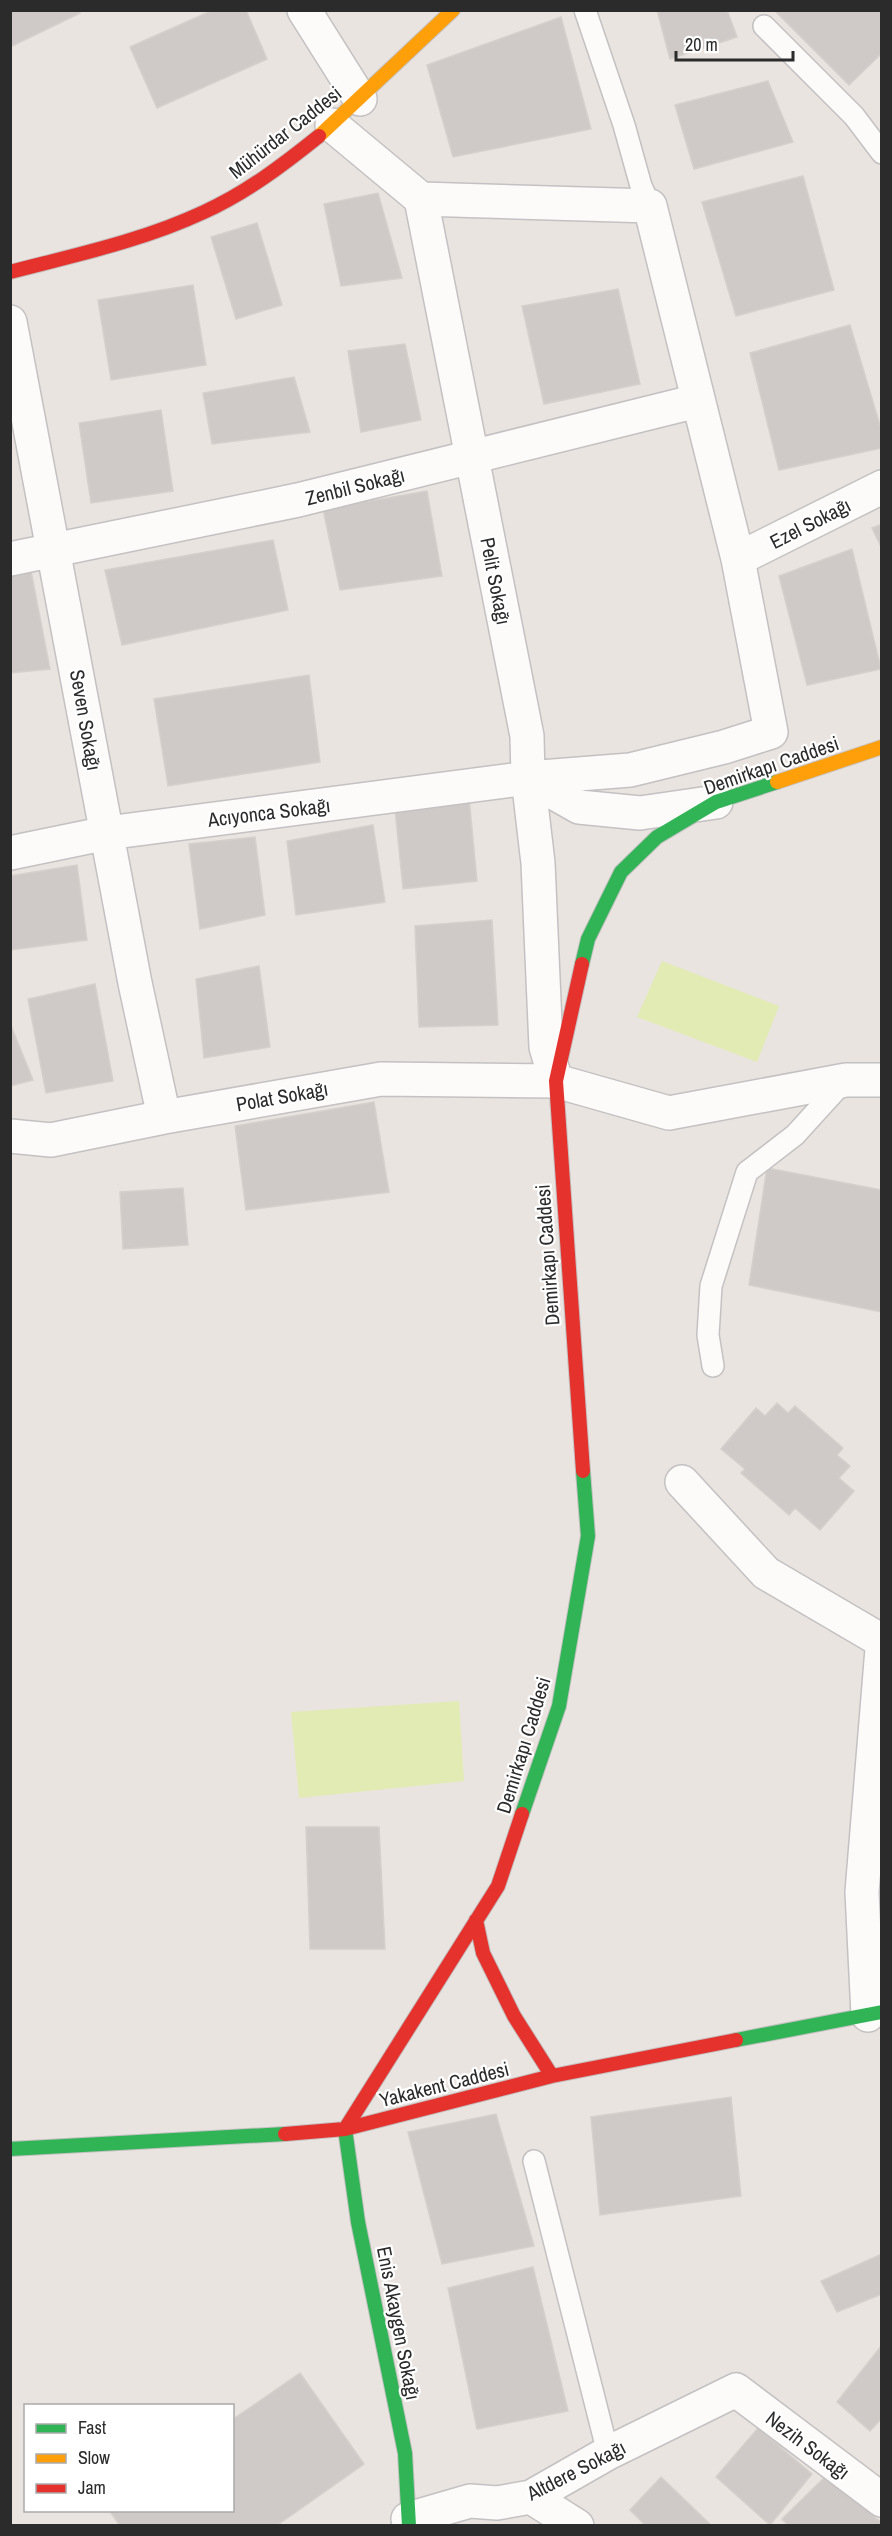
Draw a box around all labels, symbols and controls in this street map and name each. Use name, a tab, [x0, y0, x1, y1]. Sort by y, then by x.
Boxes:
scale bar	[676, 24, 793, 62]
text: 20 m	[685, 32, 718, 57]
street label: Mühürdar Caddesi	[223, 80, 347, 184]
street label: Zenbil Sokağı	[303, 461, 407, 511]
street label: Ezel Sokağı	[765, 491, 855, 555]
street label: Pelit Sokağı	[474, 535, 518, 627]
street label: Seven Sokağı	[64, 667, 108, 773]
street label: Demirkapı Caddesi	[700, 729, 842, 801]
street label: Acıyonca Sokağı	[205, 791, 332, 833]
street label: Polat Sokağı	[234, 1075, 330, 1117]
street label: Demirkapı Caddesi	[529, 1184, 565, 1326]
street label: Demirkapı Caddesi	[489, 1673, 557, 1817]
street label: Yakakent Caddesi	[376, 2055, 512, 2113]
street label: Enis Akaygen Sokağı	[371, 2244, 427, 2402]
legend	[24, 2404, 234, 2512]
street label: Nezih Sokağı	[761, 2405, 855, 2485]
text: Fast	[78, 2415, 106, 2440]
street label: Altdere Sokağı	[521, 2434, 630, 2507]
text: Slow	[78, 2445, 110, 2470]
text: Jam	[78, 2475, 106, 2500]

